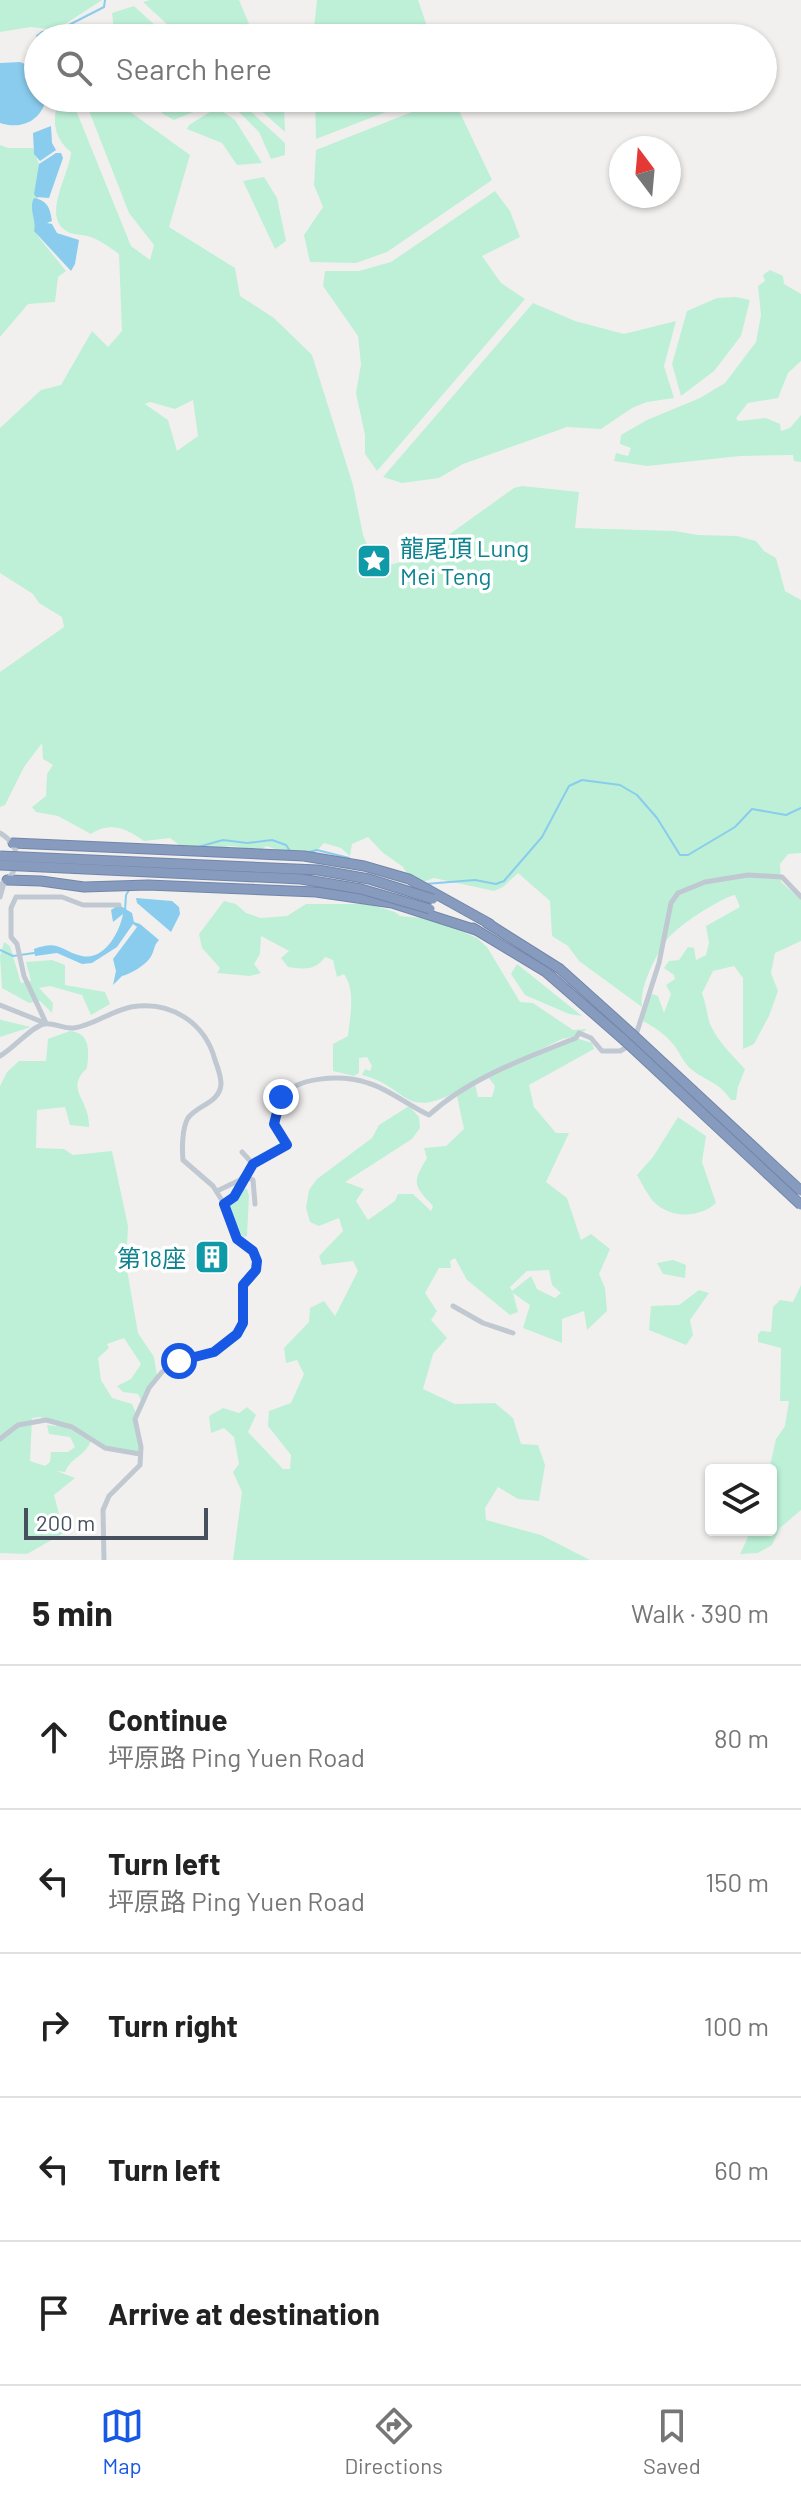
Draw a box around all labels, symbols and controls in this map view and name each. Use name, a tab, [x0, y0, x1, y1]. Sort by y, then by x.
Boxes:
search box	[24, 24, 777, 112]
icon: search	[52, 46, 96, 90]
text: Search here	[116, 50, 272, 86]
north arrow	[609, 136, 681, 208]
place label: 龍尾頂 Lung Mei Teng	[400, 533, 529, 590]
place icon: 龍尾頂 Lung Mei Teng	[355, 542, 393, 580]
route end	[263, 1079, 299, 1115]
building icon: 第18座	[193, 1238, 231, 1276]
place label: 第18座	[117, 1243, 186, 1272]
route start	[161, 1343, 197, 1379]
map controls	[705, 1464, 777, 1536]
button: layers	[705, 1464, 777, 1536]
scale bar	[24, 1504, 208, 1540]
text: 200 m	[36, 1509, 95, 1535]
text: 5 min	[32, 1592, 113, 1633]
text: Walk · 390 m	[631, 1597, 769, 1628]
text: Continue	[108, 1701, 228, 1737]
icon: ahead	[32, 1715, 76, 1759]
text: 80 m	[714, 1722, 769, 1753]
text: 坪原路 Ping Yuen Road	[108, 1741, 365, 1772]
text: Turn left	[108, 1845, 221, 1881]
icon: left	[32, 1859, 76, 1903]
text: 150 m	[705, 1866, 769, 1897]
text: 坪原路 Ping Yuen Road	[108, 1885, 365, 1916]
icon: right	[32, 2003, 76, 2047]
text: Turn right	[108, 2007, 238, 2043]
text: 100 m	[704, 2010, 769, 2041]
icon: left	[32, 2147, 76, 2191]
text: Turn left	[108, 2151, 221, 2187]
text: 60 m	[714, 2154, 769, 2185]
icon: arrive	[32, 2291, 76, 2335]
text: Arrive at destination	[108, 2295, 380, 2331]
tab: Map	[100, 2404, 144, 2478]
tab: Directions	[344, 2404, 443, 2478]
tab: Saved	[643, 2404, 701, 2478]

